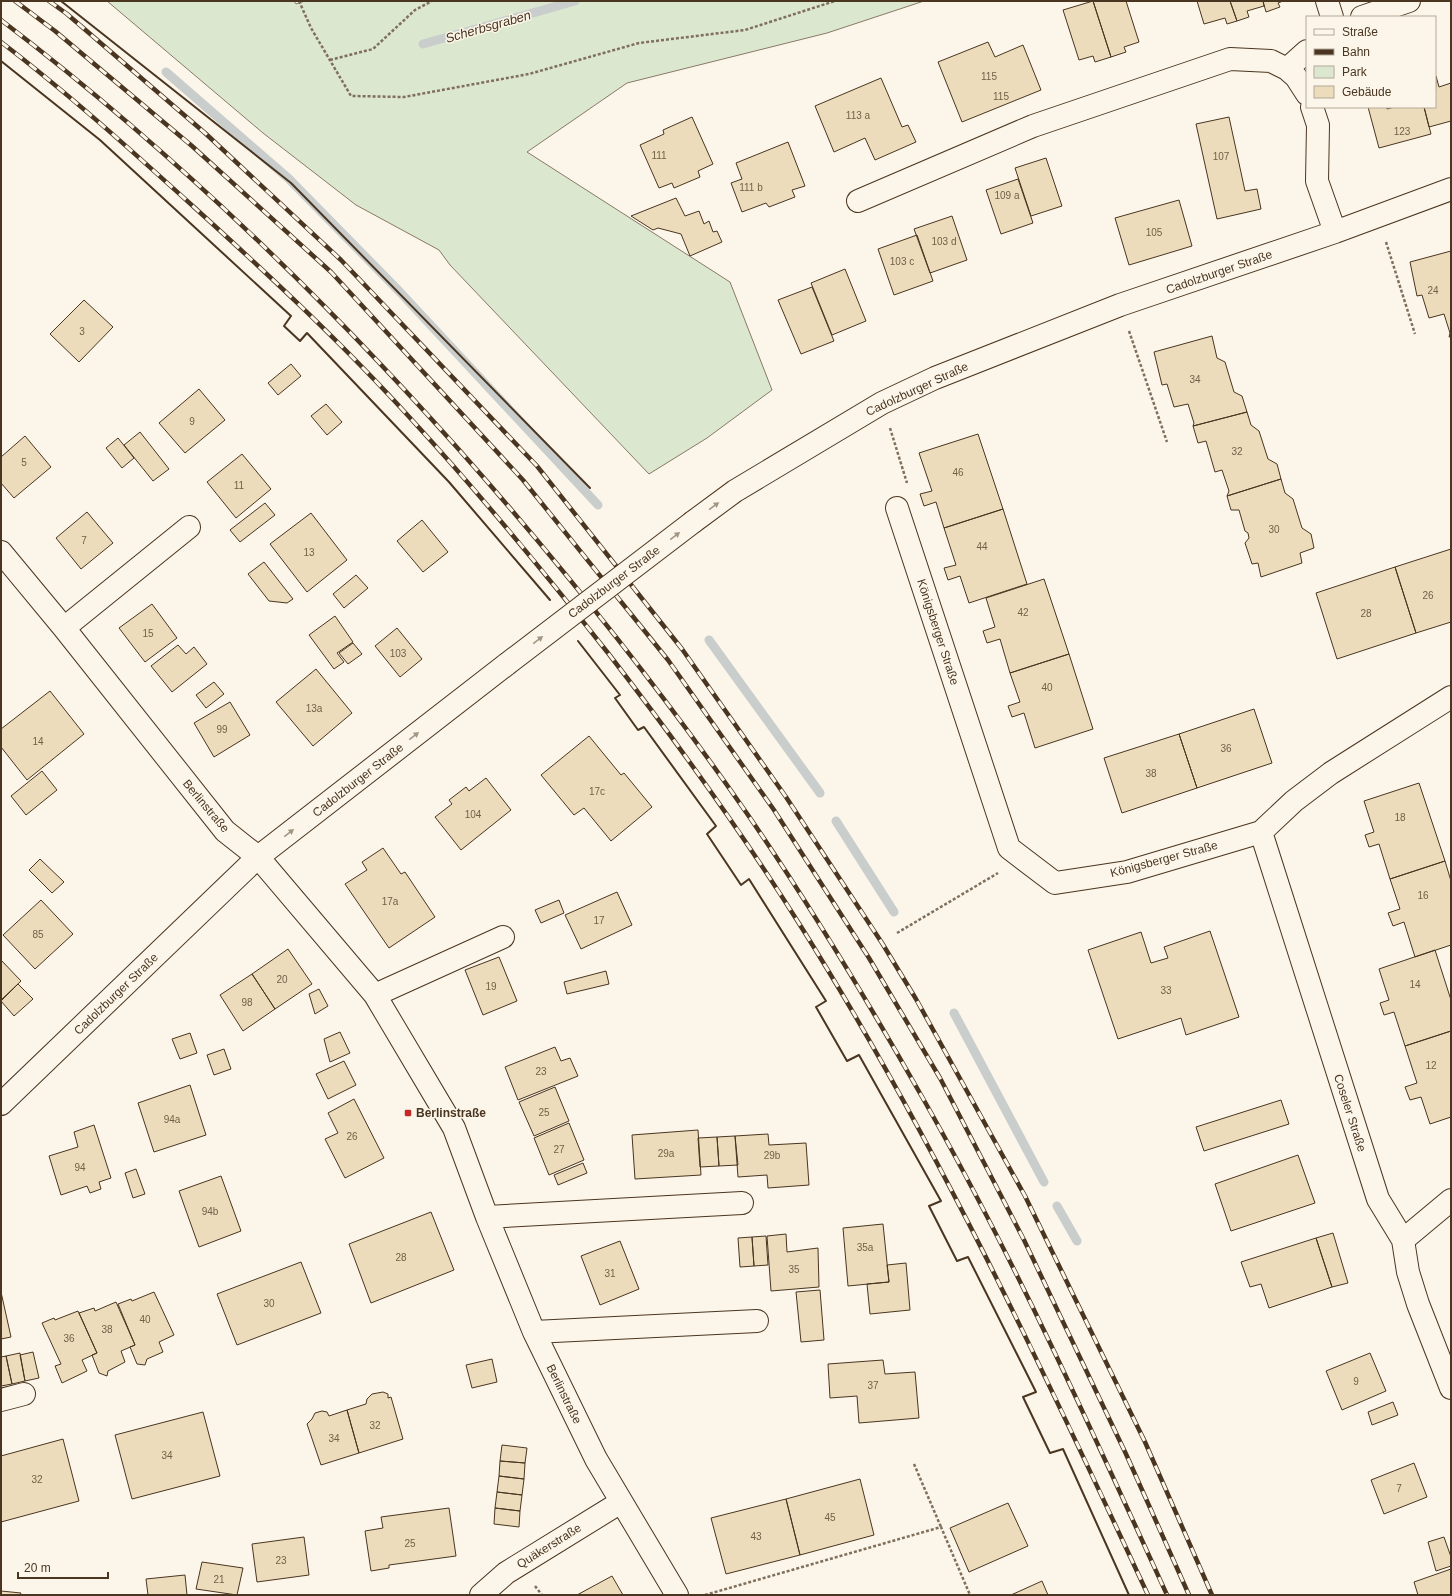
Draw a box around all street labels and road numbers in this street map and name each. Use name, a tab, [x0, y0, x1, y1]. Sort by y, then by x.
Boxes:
street label: Cadolzburger Straße	[1164, 247, 1274, 297]
street label: Cadolzburger Straße	[864, 359, 971, 419]
street label: Cadolzburger Straße	[565, 543, 663, 621]
street label: Königsberger Straße	[914, 577, 962, 687]
street label: Cadolzburger Straße	[310, 740, 406, 820]
street label: Berlinstraße	[180, 777, 232, 836]
street label: Königsberger Straße	[1109, 838, 1220, 880]
street label: Cadolzburger Straße	[71, 950, 161, 1038]
street label: Coseler Straße	[1331, 1072, 1369, 1154]
street label: Berlinstraße	[544, 1362, 585, 1426]
street label: Quäkerstraße	[514, 1520, 584, 1571]

